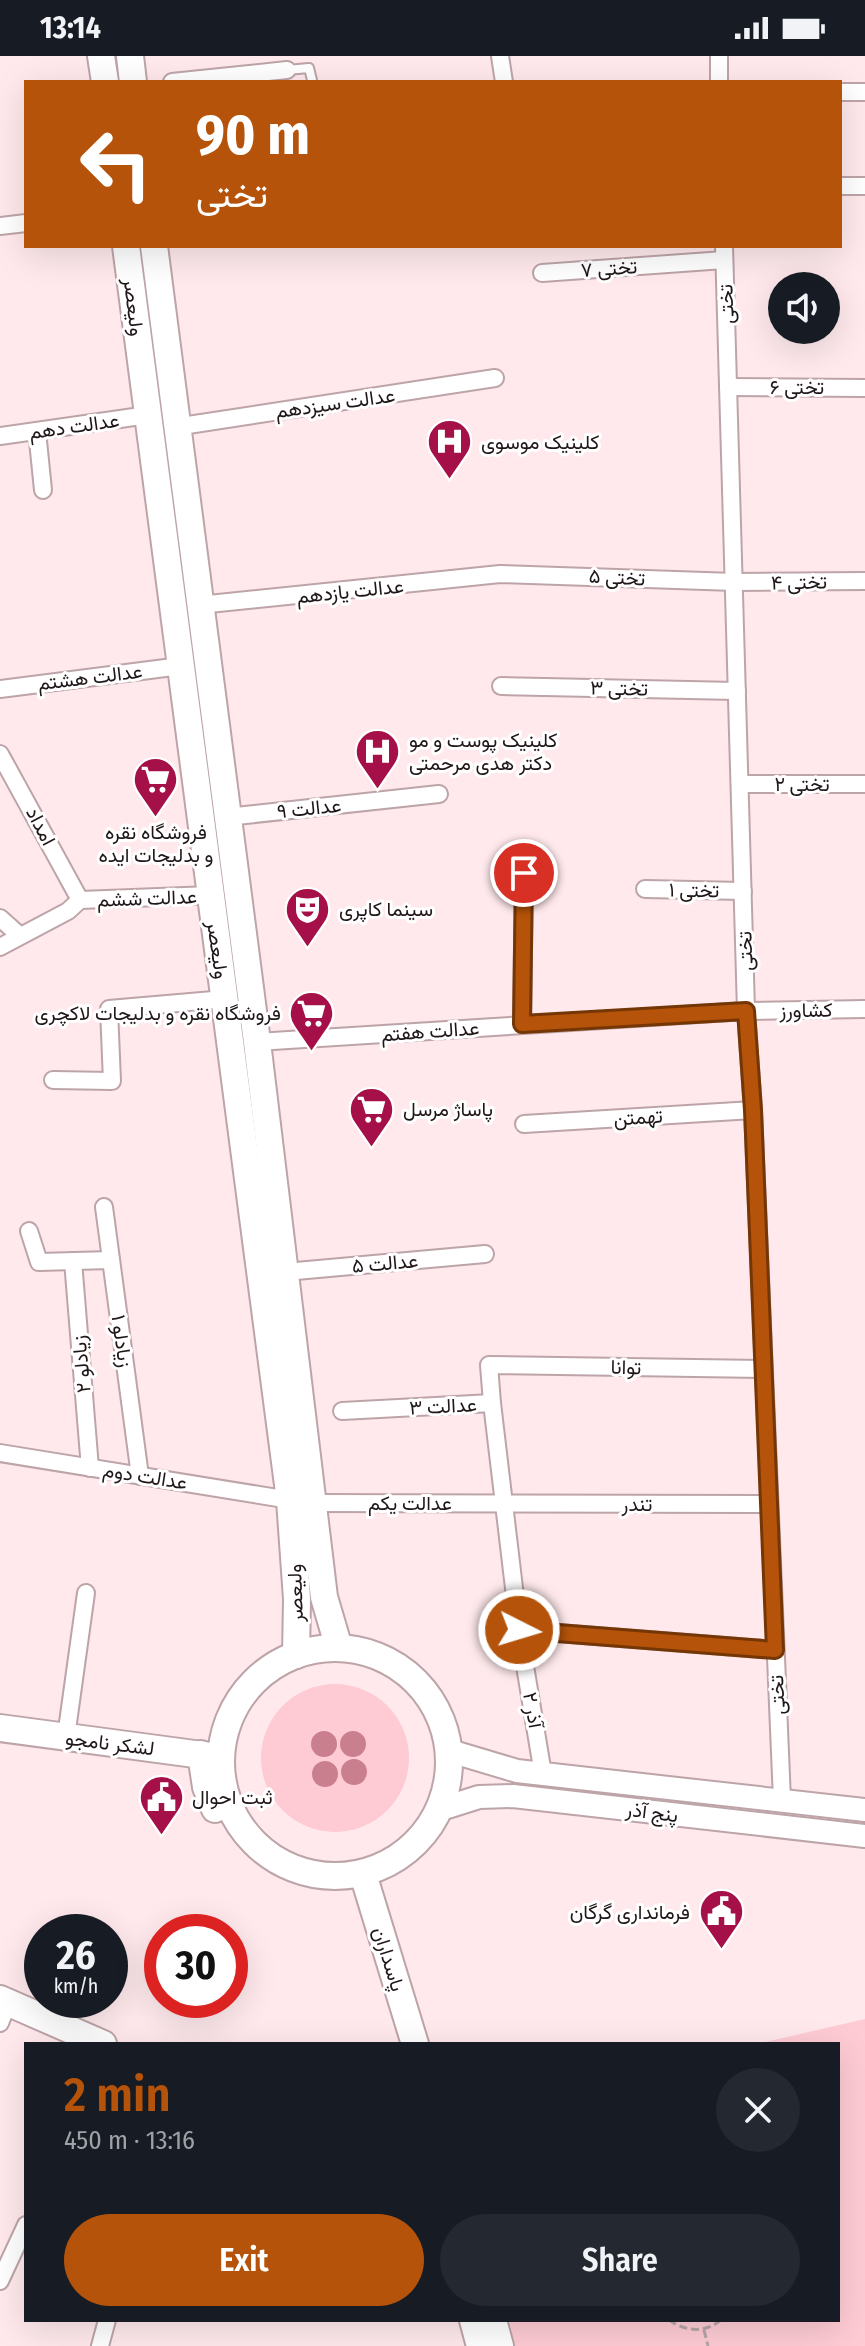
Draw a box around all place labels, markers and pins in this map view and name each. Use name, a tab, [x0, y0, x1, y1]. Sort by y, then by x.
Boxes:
hospital icon: کلینیک موسوی	[426, 418, 474, 481]
place label: کلینیک موسوی	[481, 430, 599, 455]
hospital icon: کلینیک پوست و مو دکتر هدی مرحمتی	[354, 728, 402, 791]
place label: کلینیک پوست و مو دکتر هدی مرحمتی	[409, 728, 558, 776]
supermarket icon: فروشگاه نقره و بدلیجات ایده	[132, 756, 180, 819]
place label: فروشگاه نقره و بدلیجات ایده	[98, 820, 214, 868]
pin	[490, 839, 558, 907]
theatre icon: سینما کاپری	[284, 885, 332, 948]
place label: سینما کاپری	[339, 897, 433, 923]
supermarket icon: فروشگاه نقره و بدلیجات لاکچری	[288, 989, 336, 1052]
place label: فروشگاه نقره و بدلیجات لاکچری	[35, 1001, 281, 1027]
supermarket icon: پاساژ مرسل	[348, 1085, 396, 1148]
place label: پاساژ مرسل	[403, 1097, 493, 1123]
public building icon: ثبت احوال	[137, 1773, 185, 1836]
place label: ثبت احوال	[192, 1785, 273, 1810]
public building icon: فرمانداری گرگان	[697, 1888, 745, 1951]
place label: فرمانداری گرگان	[570, 1900, 690, 1925]

